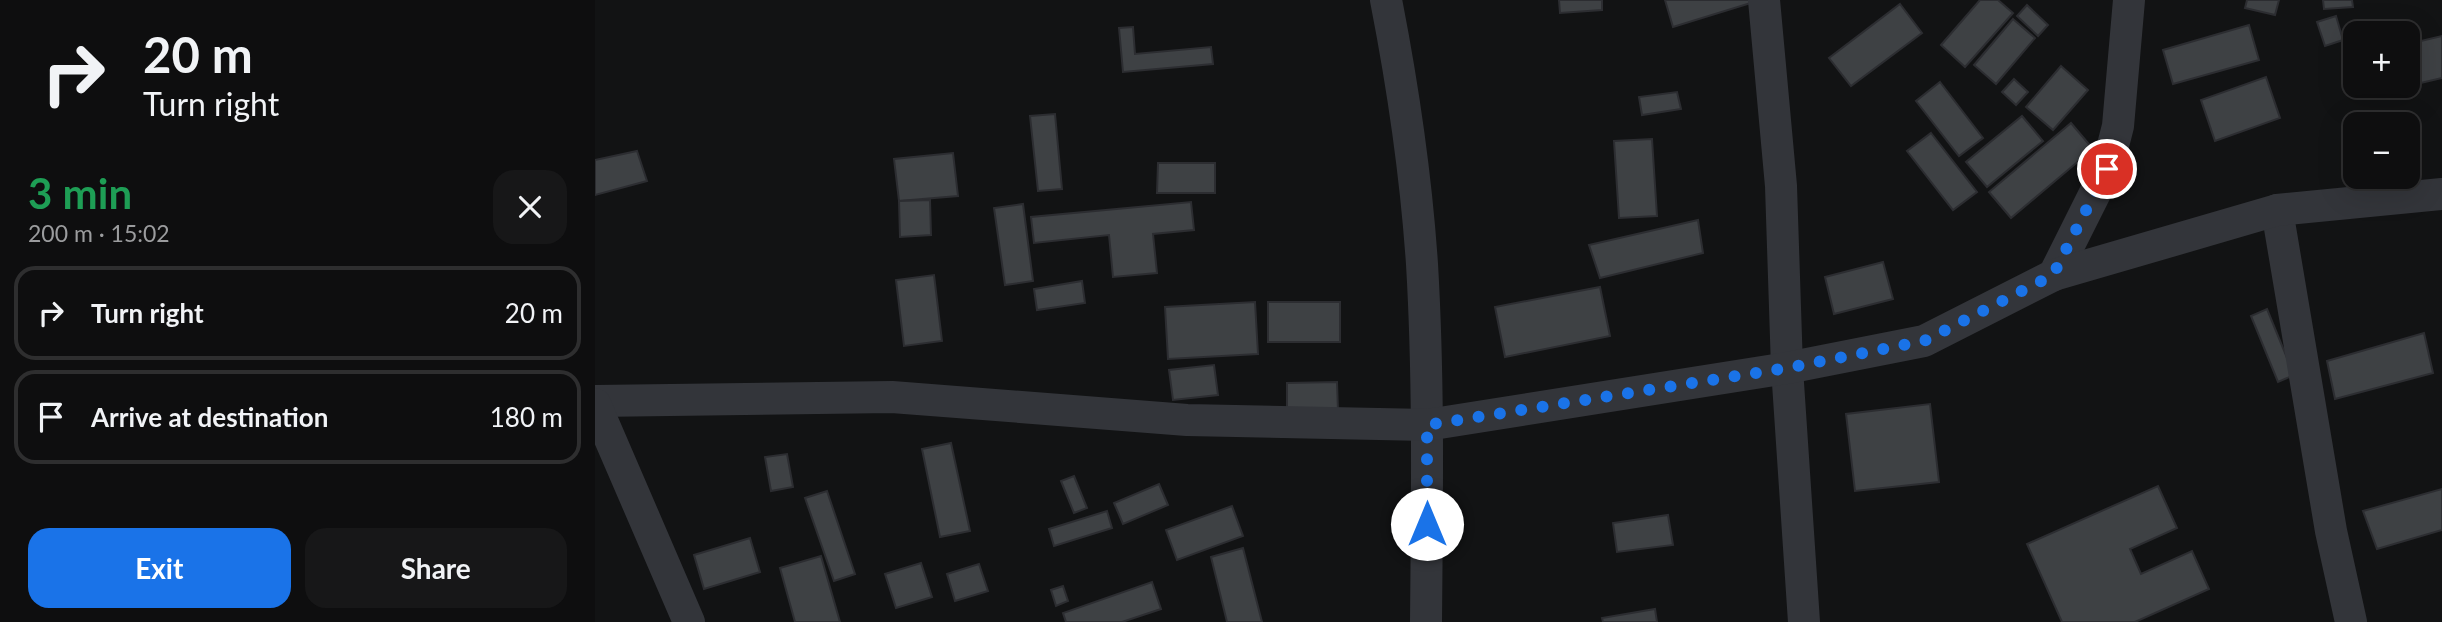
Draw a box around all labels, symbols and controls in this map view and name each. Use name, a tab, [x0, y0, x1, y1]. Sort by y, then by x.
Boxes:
map controls	[2343, 21, 2420, 189]
button: +	[2343, 21, 2420, 98]
text: 20 m	[143, 25, 253, 83]
icon: right	[28, 28, 119, 119]
text: Turn right	[143, 84, 279, 123]
button: −	[2343, 112, 2420, 189]
pin	[2077, 139, 2137, 199]
icon: arrive	[2088, 150, 2126, 188]
text: 3 min	[28, 168, 132, 218]
button: close	[493, 170, 567, 244]
text: 200 m · 15:02	[28, 219, 170, 247]
icon: right	[32, 294, 70, 332]
text: Turn right	[91, 297, 204, 329]
text: 20 m	[505, 297, 563, 329]
icon: arrive	[32, 398, 70, 436]
text: Arrive at destination	[91, 401, 328, 433]
text: 180 m	[490, 401, 563, 433]
position arrow	[1390, 487, 1464, 561]
button: Exit	[28, 528, 291, 608]
button: Share	[305, 528, 567, 608]

